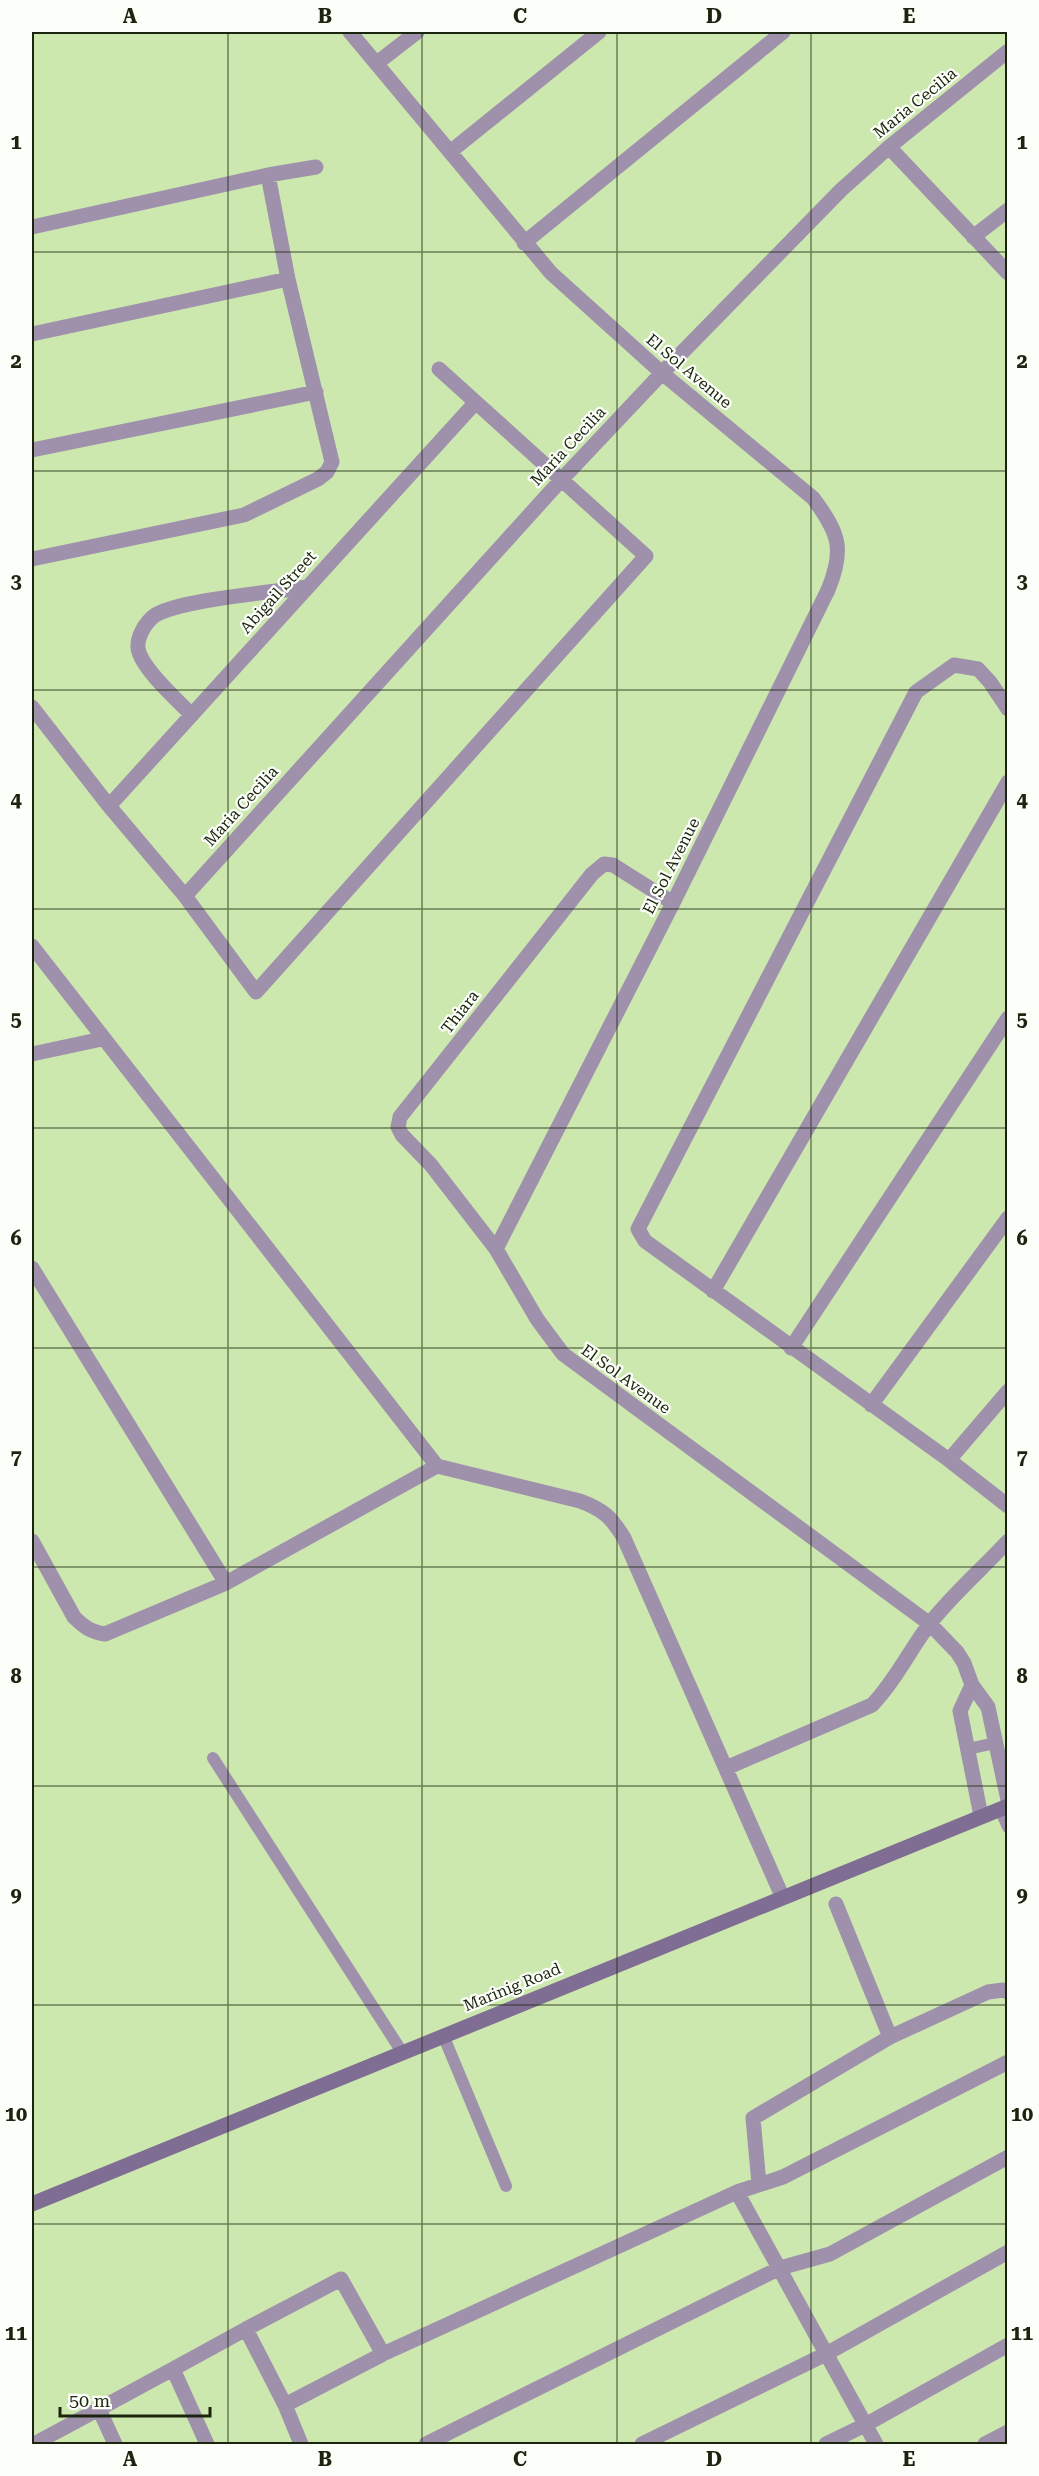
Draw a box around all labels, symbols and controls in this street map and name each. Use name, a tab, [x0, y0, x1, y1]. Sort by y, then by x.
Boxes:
text: A	[123, 4, 138, 28]
text: B	[318, 4, 332, 28]
text: C	[513, 4, 527, 28]
text: D	[706, 4, 722, 28]
text: E	[903, 4, 916, 28]
street label: Maria Cecilia	[870, 64, 961, 142]
text: 1	[10, 130, 22, 154]
text: 1	[1016, 130, 1028, 154]
street label: El Sol Avenue	[642, 330, 736, 412]
text: 2	[10, 349, 22, 373]
text: 2	[1016, 349, 1028, 373]
street label: Maria Cecilia	[526, 402, 610, 490]
street label: Abigail Street	[236, 547, 320, 637]
text: 3	[10, 569, 22, 593]
text: 3	[1016, 569, 1028, 593]
street label: Maria Cecilia	[200, 762, 282, 850]
text: 4	[10, 788, 22, 812]
text: 4	[1016, 788, 1028, 812]
street label: El Sol Avenue	[639, 814, 704, 917]
street label: Thiara	[437, 986, 483, 1038]
text: 5	[10, 1007, 22, 1031]
text: 5	[1016, 1007, 1028, 1031]
text: 6	[10, 1226, 22, 1250]
text: 6	[1016, 1226, 1028, 1250]
street label: El Sol Avenue	[578, 1340, 674, 1418]
text: 7	[10, 1445, 22, 1469]
text: 7	[1016, 1445, 1028, 1469]
text: 8	[10, 1664, 22, 1688]
text: 8	[1016, 1664, 1028, 1688]
text: 9	[10, 1883, 22, 1907]
text: 9	[1016, 1883, 1028, 1907]
street label: Marinig Road	[461, 1959, 563, 2015]
text: 10	[5, 2102, 27, 2126]
text: 10	[1011, 2102, 1033, 2126]
text: 11	[5, 2321, 27, 2345]
text: 11	[1011, 2321, 1033, 2345]
scale bar	[60, 2380, 210, 2418]
text: 50 m	[69, 2390, 110, 2411]
text: A	[123, 2447, 138, 2471]
text: B	[318, 2447, 332, 2471]
text: C	[513, 2447, 527, 2471]
text: D	[706, 2447, 722, 2471]
text: E	[903, 2447, 916, 2471]

